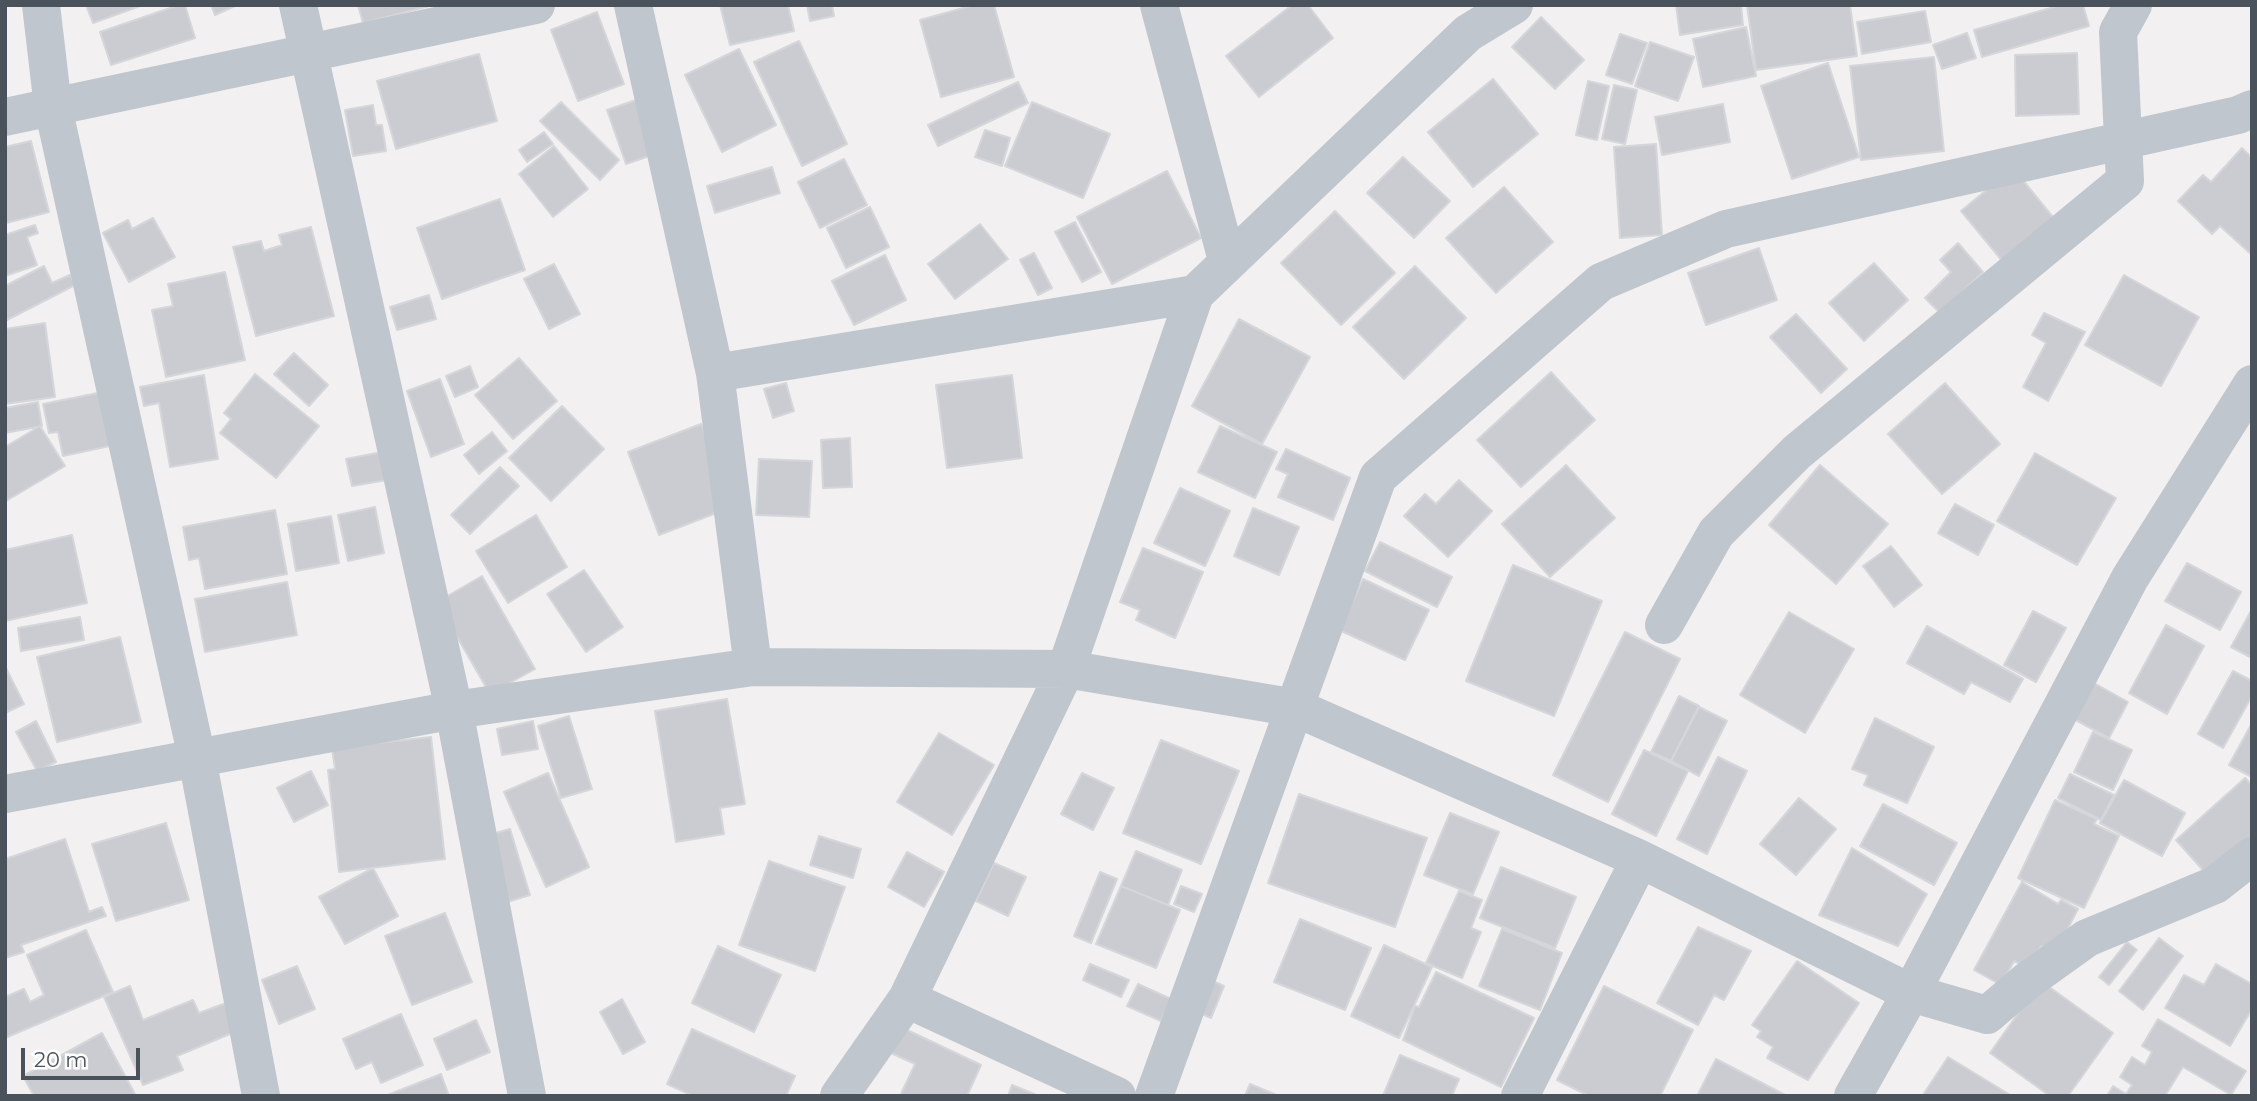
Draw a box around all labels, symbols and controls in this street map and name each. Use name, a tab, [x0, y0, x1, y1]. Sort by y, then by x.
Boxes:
scale bar	[24, 1034, 144, 1078]
text: 20 m	[34, 1047, 88, 1072]

